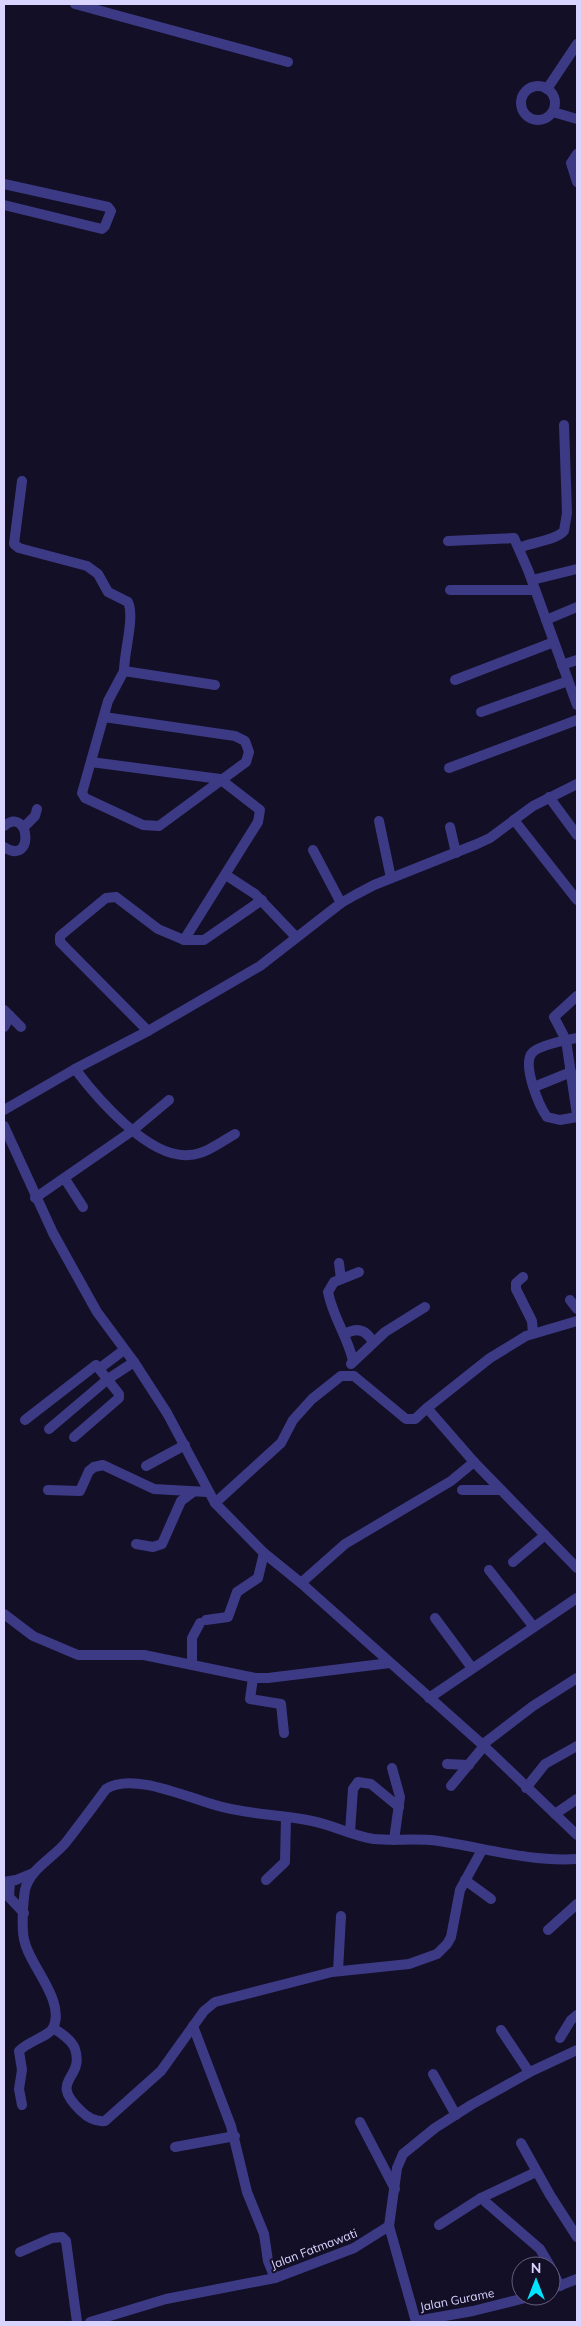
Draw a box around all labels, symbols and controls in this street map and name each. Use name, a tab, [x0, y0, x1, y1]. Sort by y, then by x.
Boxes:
street label: Jalan Fatmawati	[268, 2225, 359, 2272]
north arrow	[511, 2256, 561, 2306]
text: N	[531, 2259, 541, 2277]
street label: Jalan Gurame	[418, 2285, 495, 2314]

